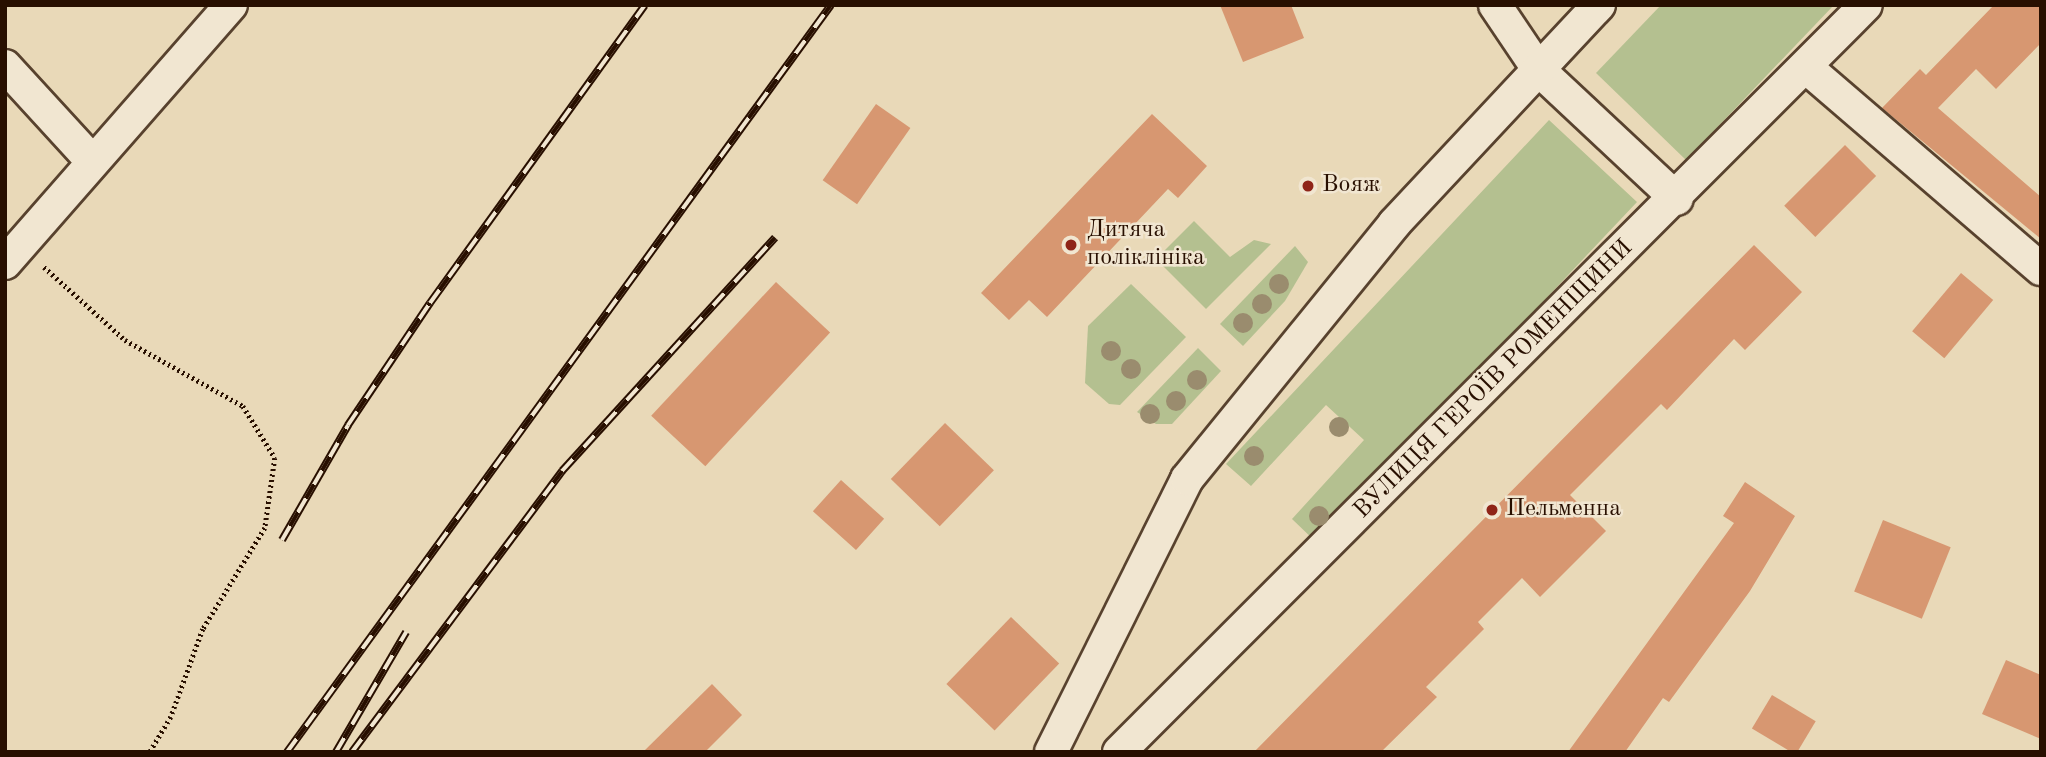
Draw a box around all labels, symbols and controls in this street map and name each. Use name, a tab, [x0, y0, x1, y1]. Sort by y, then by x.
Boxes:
place label: Вояж	[1322, 172, 1380, 200]
marker: Вояж	[1300, 178, 1316, 194]
place label: Дитяча поліклініка	[1087, 217, 1205, 273]
marker: Дитяча поліклініка	[1061, 235, 1081, 255]
street label: ВУЛИЦЯ ГЕРОЇВ РОМЕНЩИНИ	[1349, 235, 1639, 525]
place label: Пельменна	[1506, 496, 1621, 524]
marker: Пельменна	[1484, 502, 1500, 518]

